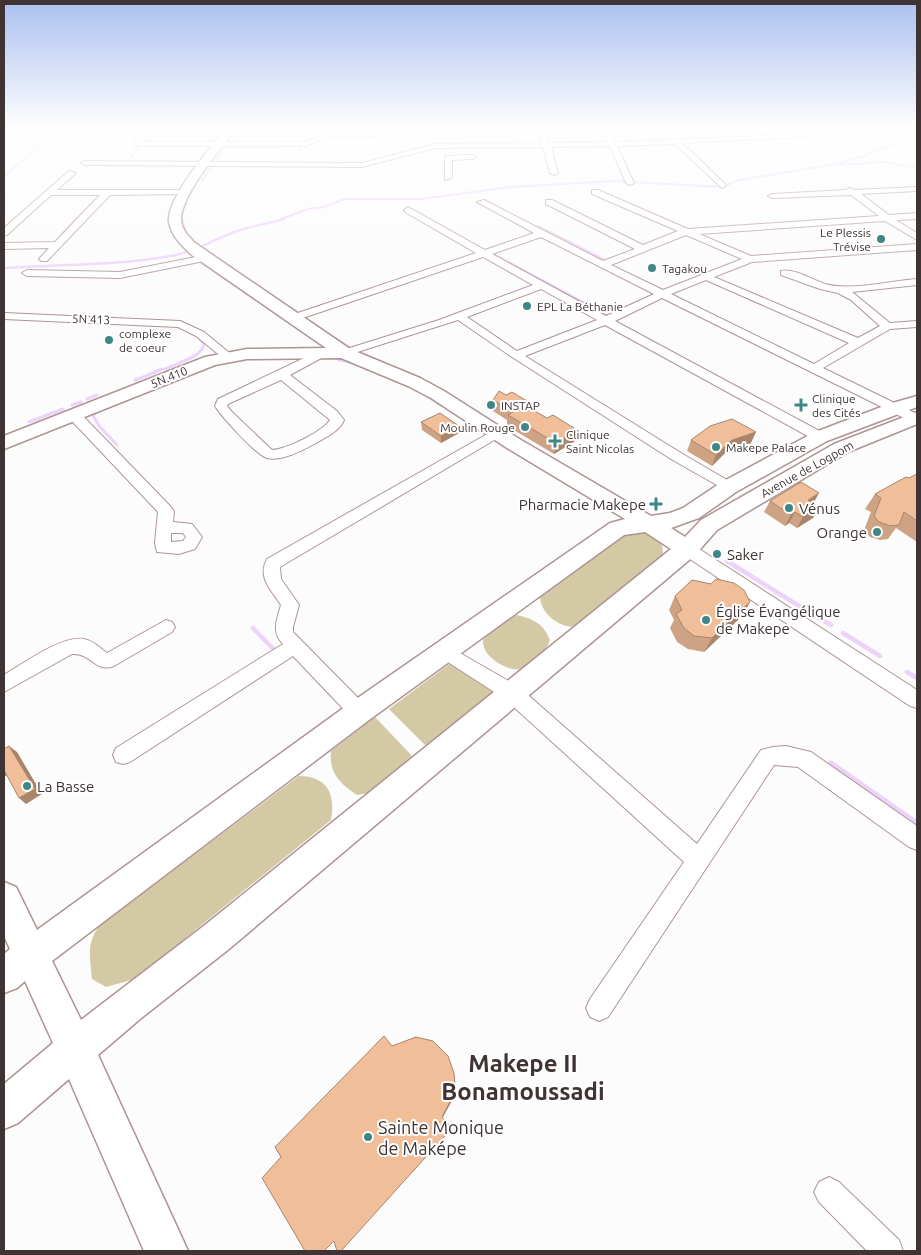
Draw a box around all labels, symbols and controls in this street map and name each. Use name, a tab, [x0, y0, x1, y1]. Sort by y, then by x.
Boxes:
place label: Le Plessis Trévise	[820, 226, 871, 253]
marker: Le Plessis Trévise	[875, 233, 887, 245]
marker: Tagakou	[646, 262, 658, 274]
place label: Tagakou	[662, 262, 707, 275]
marker: EPL La Béthanie	[521, 300, 533, 312]
place label: EPL La Béthanie	[537, 300, 623, 313]
street label: 5N 413	[72, 312, 110, 326]
place label: complexe de coeur	[119, 327, 171, 354]
marker: complexe de coeur	[103, 334, 115, 346]
street label: 5N.410	[149, 364, 190, 390]
place label: Clinique des Cités	[812, 392, 860, 419]
marker: Clinique des Cités	[794, 398, 808, 412]
marker: INSTAP	[485, 399, 497, 411]
place label: INSTAP	[501, 399, 540, 412]
place label: Moulin Rouge	[440, 421, 515, 434]
marker: Moulin Rouge	[519, 421, 531, 433]
place label: Clinique Saint Nicolas	[566, 428, 634, 455]
marker: Clinique Saint Nicolas	[548, 434, 562, 448]
street label: Avenue de Logpom	[758, 438, 856, 500]
marker: Makepe Palace	[710, 441, 722, 453]
place label: Makepe Palace	[726, 441, 806, 454]
place label: Pharmacie Makepe	[519, 496, 646, 513]
marker: Pharmacie Makepe	[650, 498, 662, 510]
place label: Vénus	[799, 500, 840, 517]
marker: Vénus	[783, 502, 795, 514]
place label: Orange	[817, 524, 867, 541]
marker: Orange	[871, 526, 883, 538]
place label: Saker	[727, 546, 764, 563]
marker: Saker	[711, 548, 723, 560]
place label: Église Évangélique de Makepe	[716, 603, 841, 637]
marker: Église Évangélique de Makepe	[700, 614, 712, 626]
place label: La Basse	[37, 778, 94, 795]
marker: La Basse	[21, 780, 33, 792]
district label: Makepe II Bonamoussadi	[441, 1050, 605, 1105]
place label: Sainte Monique de Maképe	[378, 1117, 504, 1158]
marker: Sainte Monique de Maképe	[362, 1131, 374, 1143]

